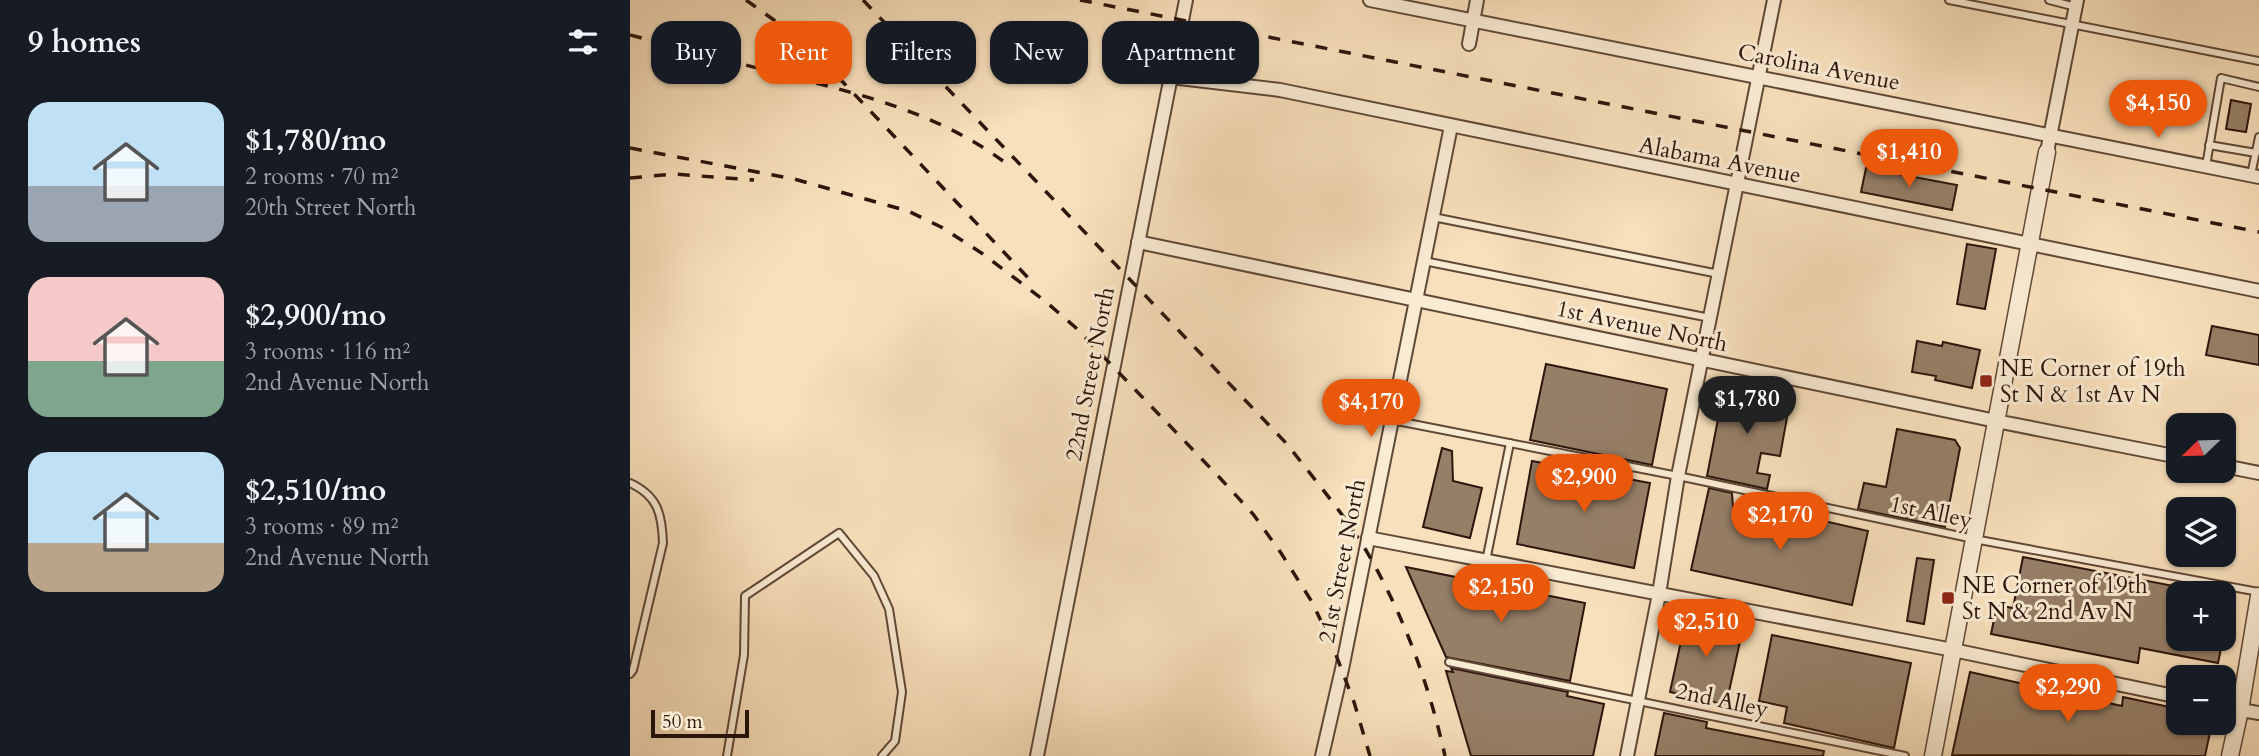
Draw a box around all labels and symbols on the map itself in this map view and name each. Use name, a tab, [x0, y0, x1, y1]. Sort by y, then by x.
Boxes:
street label: Carolina Avenue	[1735, 36, 1903, 98]
pin: $4,150	[2101, 80, 2215, 140]
street label: Alabama Avenue	[1636, 129, 1804, 191]
pin: $1,410	[1852, 130, 1966, 189]
street label: 22nd Street North	[1058, 284, 1122, 464]
street label: 1st Avenue North	[1554, 293, 1731, 359]
place label: NE Corner of 19th St N & 1st Av N	[2000, 353, 2186, 410]
marker: NE Corner of 19th St N & 1st Av N	[1978, 373, 1994, 389]
pin: $1,780	[1690, 376, 1804, 436]
pin: $4,170	[1314, 380, 1428, 439]
north arrow	[2166, 413, 2236, 483]
pin: $2,900	[1527, 454, 1641, 514]
street label: 21st Street North	[1311, 476, 1373, 646]
street label: 1st Alley	[1887, 488, 1975, 536]
pin: $2,170	[1723, 492, 1837, 552]
pin: $2,150	[1444, 564, 1558, 624]
place label: NE Corner of 19th St N & 2nd Av N	[1962, 570, 2148, 627]
marker: NE Corner of 19th St N & 2nd Av N	[1940, 590, 1956, 606]
pin: $2,510	[1649, 600, 1763, 659]
pin: $2,290	[2011, 664, 2125, 724]
street label: 2nd Alley	[1673, 675, 1771, 725]
scale bar	[651, 707, 749, 739]

